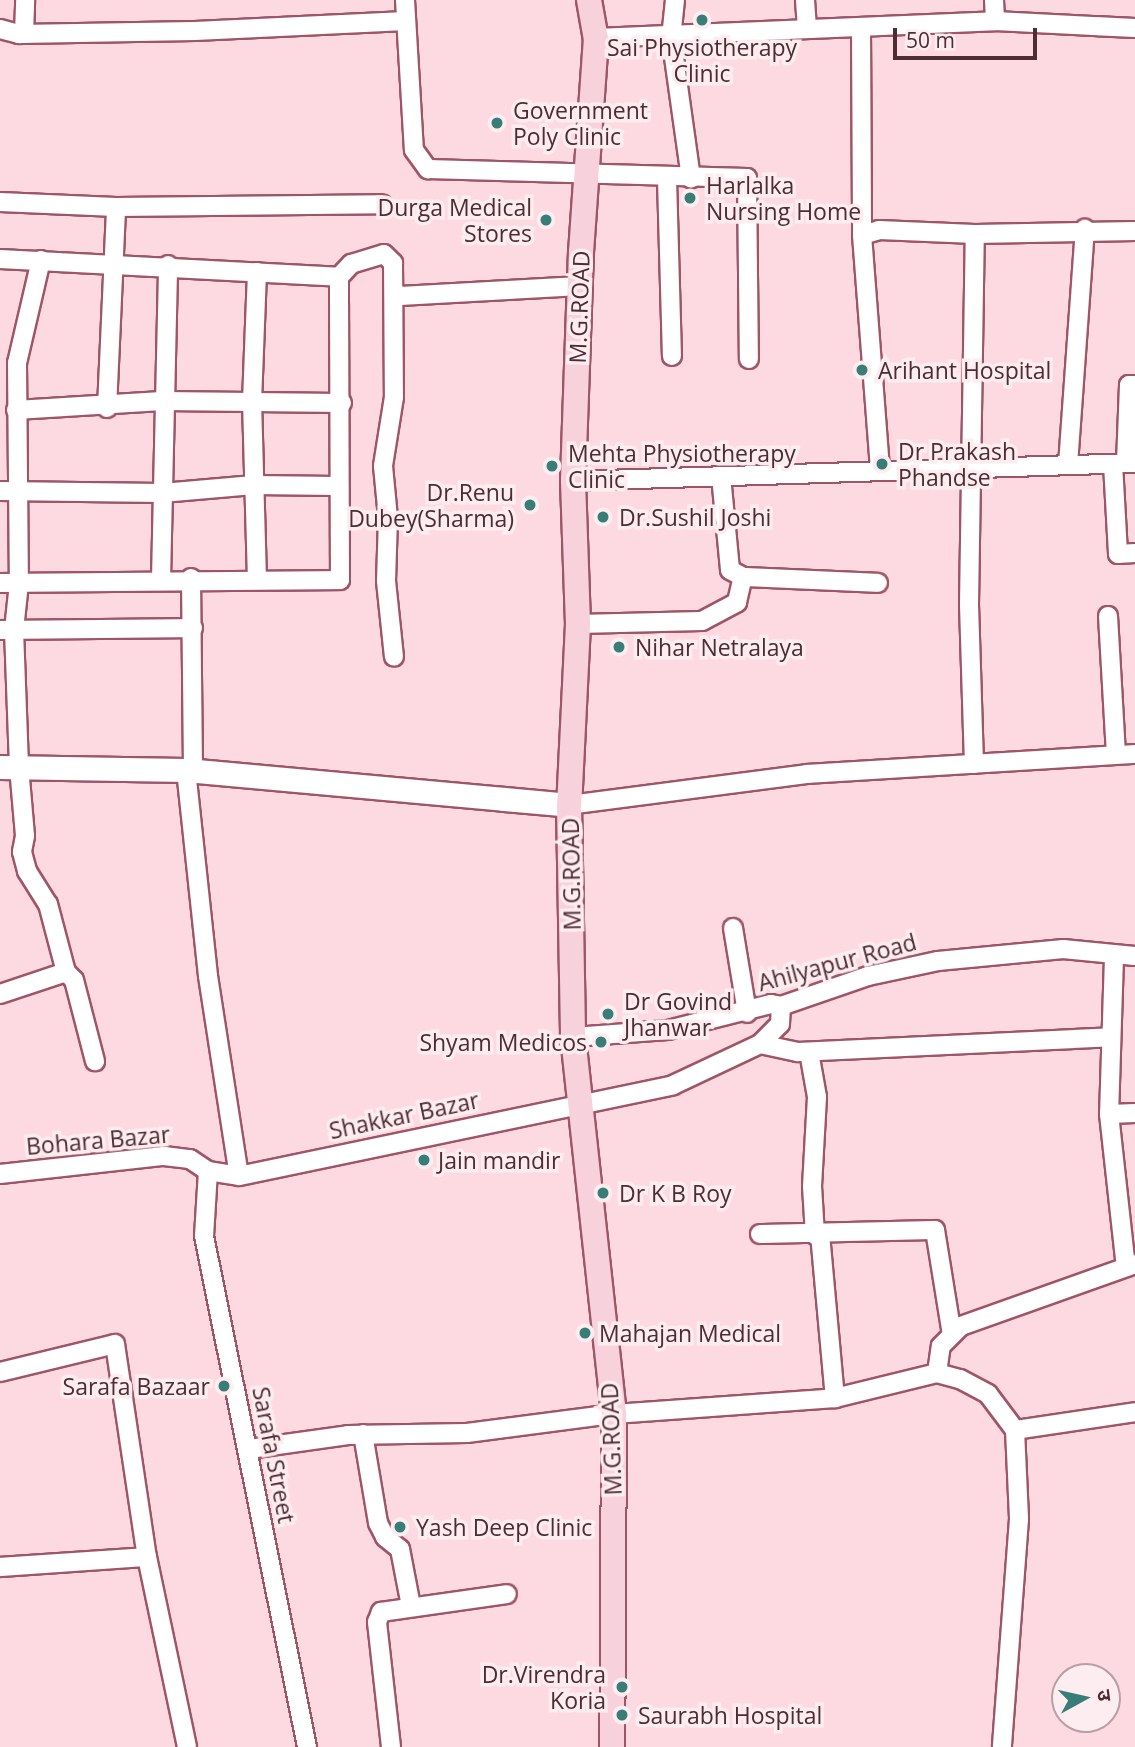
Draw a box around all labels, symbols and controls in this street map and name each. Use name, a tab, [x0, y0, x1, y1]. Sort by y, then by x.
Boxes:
marker: Sai Physiotherapy Clinic	[692, 10, 712, 30]
scale bar	[897, 14, 1040, 58]
text: 50 m	[906, 26, 955, 54]
place label: Sai Physiotherapy Clinic	[607, 33, 797, 87]
place label: Government Poly Clinic	[513, 96, 648, 150]
marker: Government Poly Clinic	[487, 113, 507, 133]
place label: Harlalka Nursing Home	[706, 171, 861, 225]
marker: Harlalka Nursing Home	[680, 188, 700, 208]
place label: Durga Medical Stores	[377, 193, 532, 247]
marker: Durga Medical Stores	[538, 212, 554, 228]
street label: M.G.ROAD	[563, 250, 595, 364]
place label: Arihant Hospital	[878, 356, 1051, 384]
marker: Arihant Hospital	[852, 360, 872, 380]
place label: Dr Prakash Phandse	[898, 437, 1016, 491]
place label: Mehta Physiotherapy Clinic	[568, 439, 796, 493]
marker: Dr Prakash Phandse	[872, 454, 892, 474]
marker: Mehta Physiotherapy Clinic	[542, 456, 562, 476]
place label: Dr.Renu Dubey(Sharma)	[348, 478, 514, 532]
marker: Dr.Renu Dubey(Sharma)	[520, 495, 540, 515]
place label: Dr.Sushil Joshi	[619, 503, 771, 531]
marker: Dr.Sushil Joshi	[593, 507, 613, 527]
place label: Nihar Netralaya	[635, 633, 804, 661]
marker: Nihar Netralaya	[609, 637, 629, 657]
street label: M.G.ROAD	[556, 817, 586, 931]
street label: Ahilyapur Road	[755, 928, 919, 996]
place label: Dr Govind Jhanwar	[624, 987, 732, 1041]
marker: Dr Govind Jhanwar	[598, 1004, 618, 1024]
place label: Shyam Medicos	[419, 1028, 587, 1056]
marker: Shyam Medicos	[593, 1034, 609, 1050]
street label: Shakkar Bazar	[327, 1086, 481, 1144]
street label: Bohara Bazar	[25, 1120, 171, 1160]
place label: Jain mandir	[438, 1146, 560, 1174]
marker: Jain mandir	[416, 1152, 432, 1168]
place label: Dr K B Roy	[619, 1179, 732, 1207]
marker: Dr K B Roy	[593, 1183, 613, 1203]
place label: Mahajan Medical	[599, 1319, 781, 1347]
marker: Mahajan Medical	[577, 1325, 593, 1341]
place label: Sarafa Bazaar	[63, 1372, 210, 1400]
marker: Sarafa Bazaar	[216, 1378, 232, 1394]
street label: M.G.ROAD	[595, 1382, 627, 1496]
street label: Sarafa Street	[247, 1384, 301, 1526]
place label: Yash Deep Clinic	[416, 1513, 592, 1541]
marker: Yash Deep Clinic	[390, 1517, 410, 1537]
place label: Dr.Virendra Koria	[482, 1660, 606, 1714]
north arrow	[1051, 1663, 1121, 1733]
marker: Dr.Virendra Koria	[612, 1677, 632, 1697]
text: उ	[1091, 1688, 1118, 1703]
place label: Saurabh Hospital	[638, 1701, 822, 1729]
marker: Saurabh Hospital	[612, 1705, 632, 1725]

